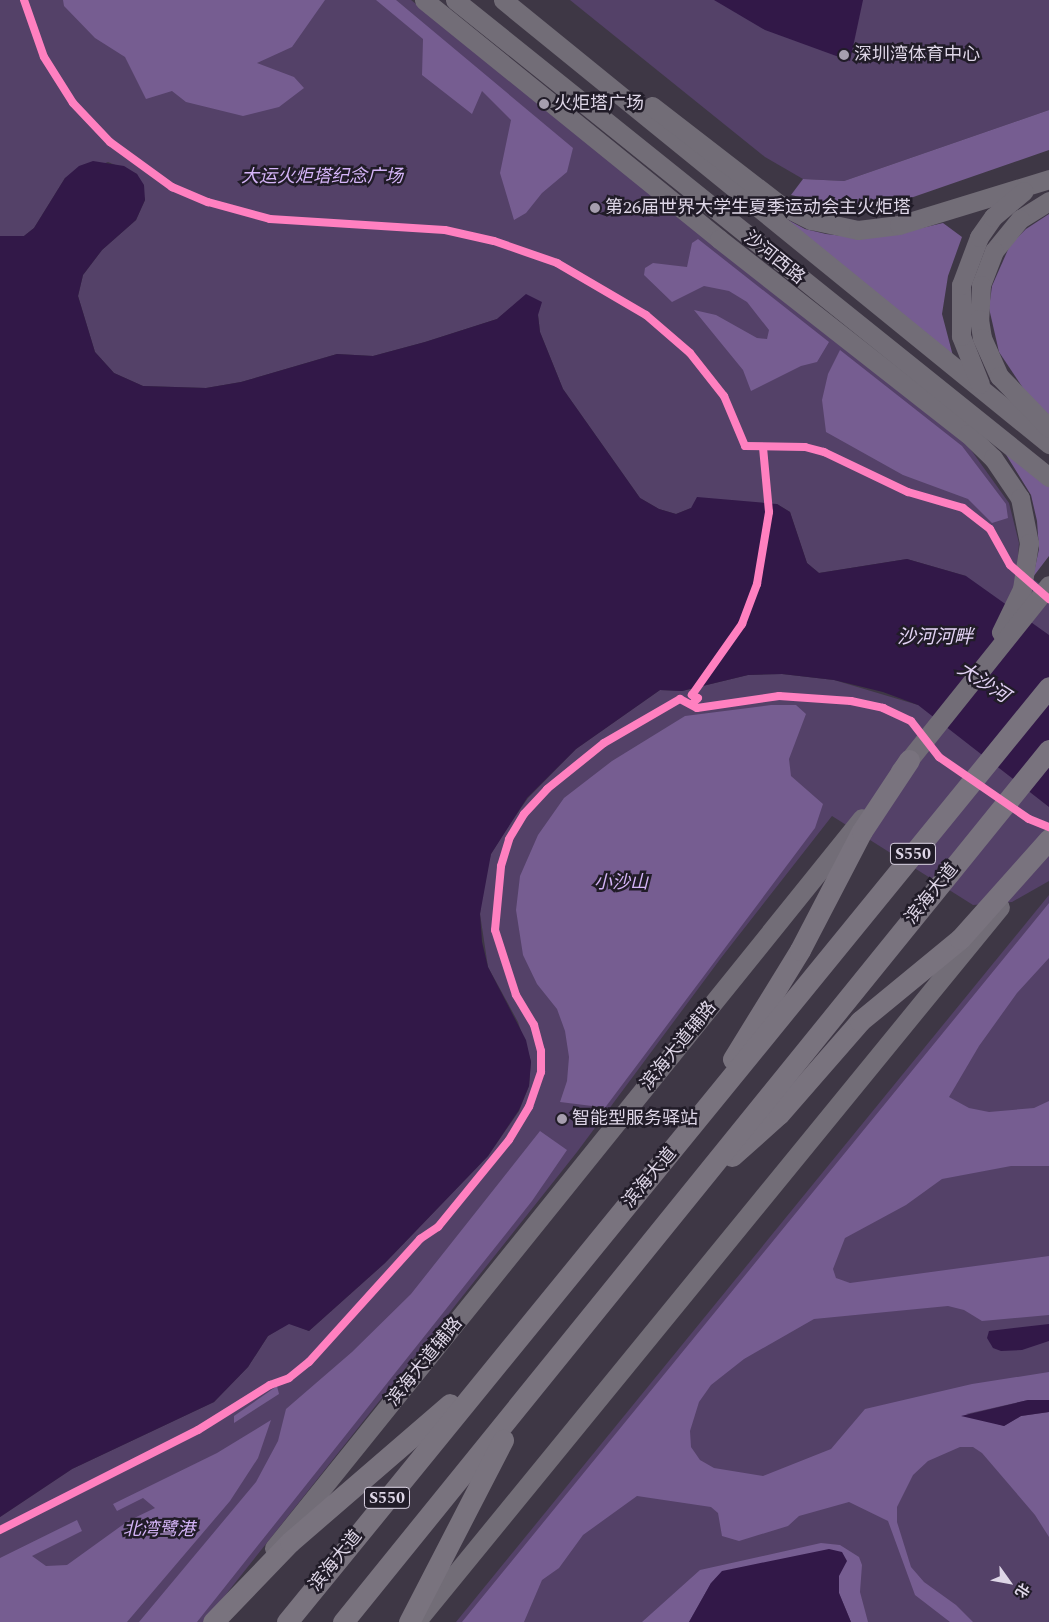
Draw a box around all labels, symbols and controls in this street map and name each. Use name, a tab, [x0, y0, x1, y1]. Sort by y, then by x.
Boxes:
place label: 深圳湾体育中心	[854, 44, 980, 66]
marker: 深圳湾体育中心	[838, 49, 850, 61]
place label: 火炬塔广场	[554, 93, 644, 115]
marker: 火炬塔广场	[538, 98, 550, 110]
park label: 大运火炬塔纪念广场	[241, 166, 403, 188]
place label: 第26届世界大学生夏季运动会主火炬塔	[605, 197, 911, 219]
marker: 第26届世界大学生夏季运动会主火炬塔	[589, 202, 601, 214]
street label: 沙河西路	[739, 227, 809, 289]
water label: 沙河河畔	[897, 627, 973, 649]
water label: 大沙河	[953, 658, 1013, 708]
road number: S550	[889, 841, 937, 868]
street label: 滨海大道	[901, 859, 963, 929]
park label: 小沙山	[594, 872, 648, 894]
street label: 滨海大道辅路	[637, 997, 721, 1095]
place label: 智能型服务驿站	[572, 1108, 698, 1130]
marker: 智能型服务驿站	[556, 1113, 568, 1125]
street label: 滨海大道	[619, 1143, 681, 1213]
street label: 滨海大道辅路	[383, 1313, 467, 1411]
road number: S550	[363, 1485, 411, 1512]
park label: 北湾鹭港	[123, 1519, 195, 1541]
street label: 滨海大道	[305, 1526, 367, 1596]
north arrow	[984, 1557, 1034, 1607]
text: 北	[1010, 1579, 1035, 1602]

